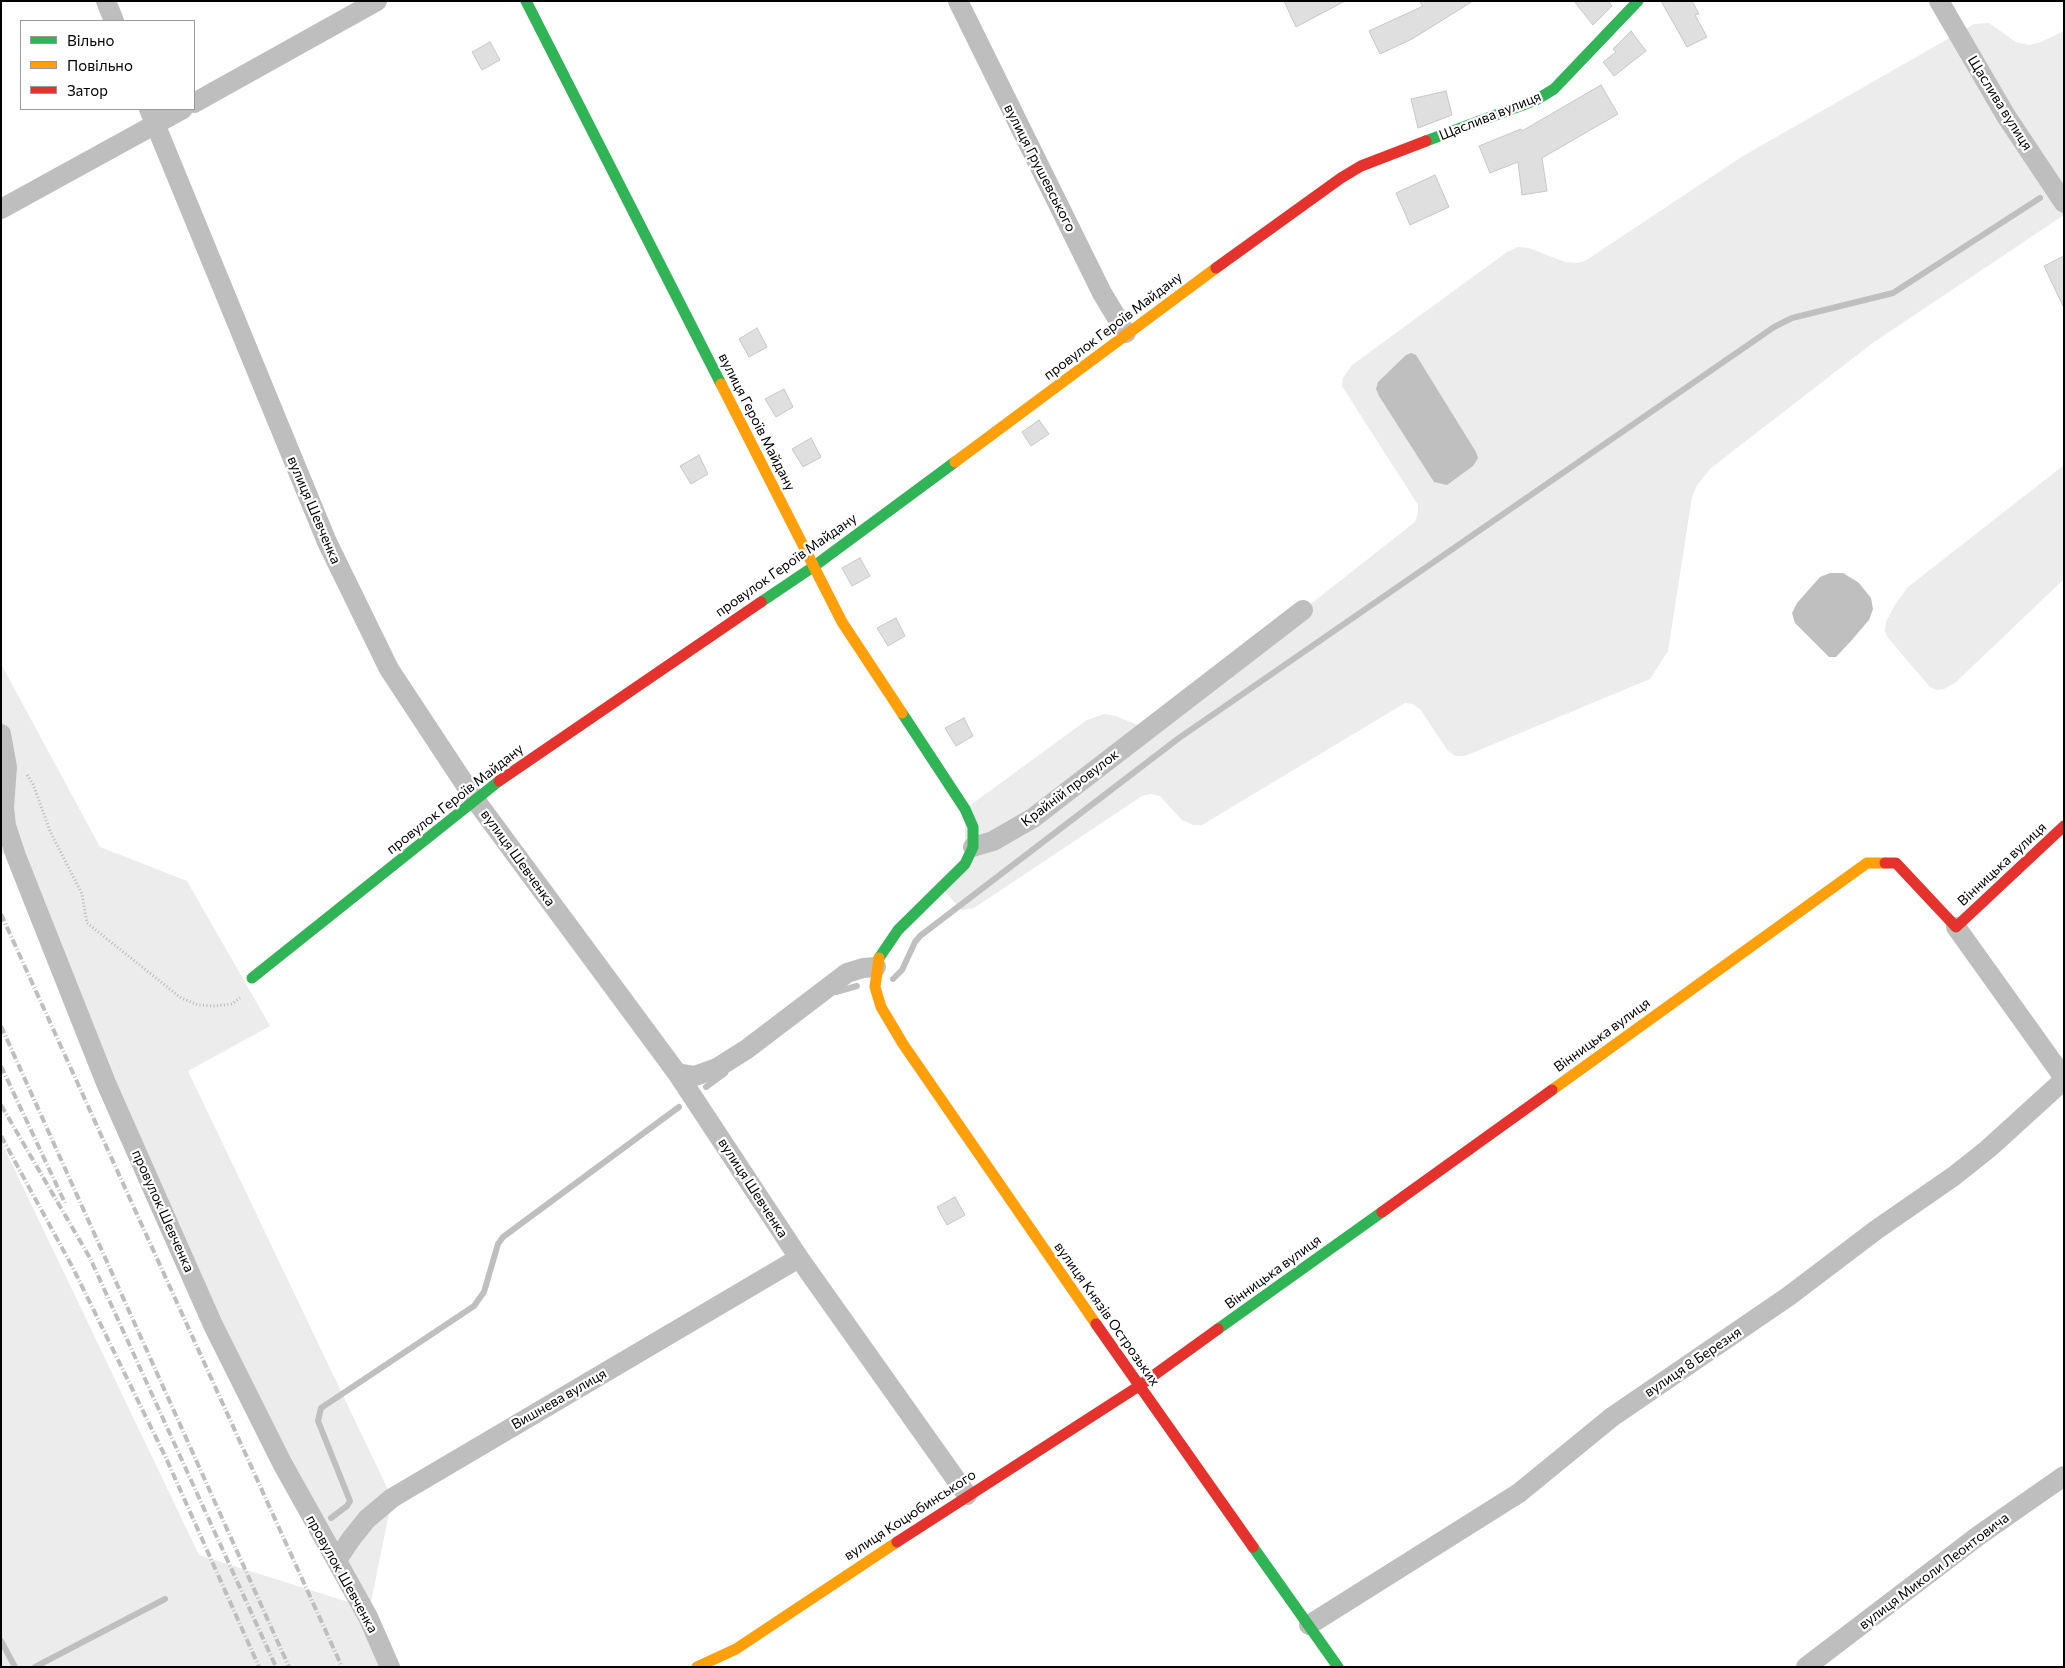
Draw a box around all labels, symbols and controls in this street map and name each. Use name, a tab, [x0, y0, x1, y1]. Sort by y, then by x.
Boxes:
legend	[20, 20, 195, 110]
text: Вільно	[67, 31, 114, 49]
street label: Щаслива вулиця	[1964, 53, 2036, 153]
text: Повільно	[67, 56, 133, 74]
text: Затор	[67, 81, 108, 99]
street label: Щаслива вулиця	[1437, 88, 1543, 144]
street label: вулиця Грушевського	[1001, 101, 1079, 235]
street label: провулок Героїв Майдану	[1040, 268, 1186, 384]
street label: вулиця Героїв Майдану	[715, 350, 799, 494]
street label: вулиця Шевченка	[284, 454, 344, 566]
street label: провулок Героїв Майдану	[712, 510, 860, 620]
street label: провулок Героїв Майдану	[383, 740, 527, 858]
street label: Крайній провулок	[1018, 746, 1122, 830]
street label: вулиця Шевченка	[477, 806, 559, 910]
street label: Вінницька вулиця	[1954, 819, 2050, 909]
street label: Вінницька вулиця	[1550, 994, 1654, 1076]
street label: вулиця Шевченка	[715, 1135, 791, 1241]
street label: провулок Шевченка	[128, 1147, 198, 1275]
street label: Вінницька вулиця	[1221, 1231, 1325, 1313]
street label: вулиця Князів Острозьких	[1051, 1239, 1163, 1389]
street label: вулиця 8 Березня	[1641, 1323, 1745, 1401]
street label: Вишнева вулиця	[508, 1365, 610, 1433]
street label: вулиця Коцюбинського	[841, 1466, 979, 1564]
street label: вулиця Миколи Леонтовича	[1856, 1509, 2012, 1633]
street label: провулок Шевченка	[303, 1512, 381, 1636]

